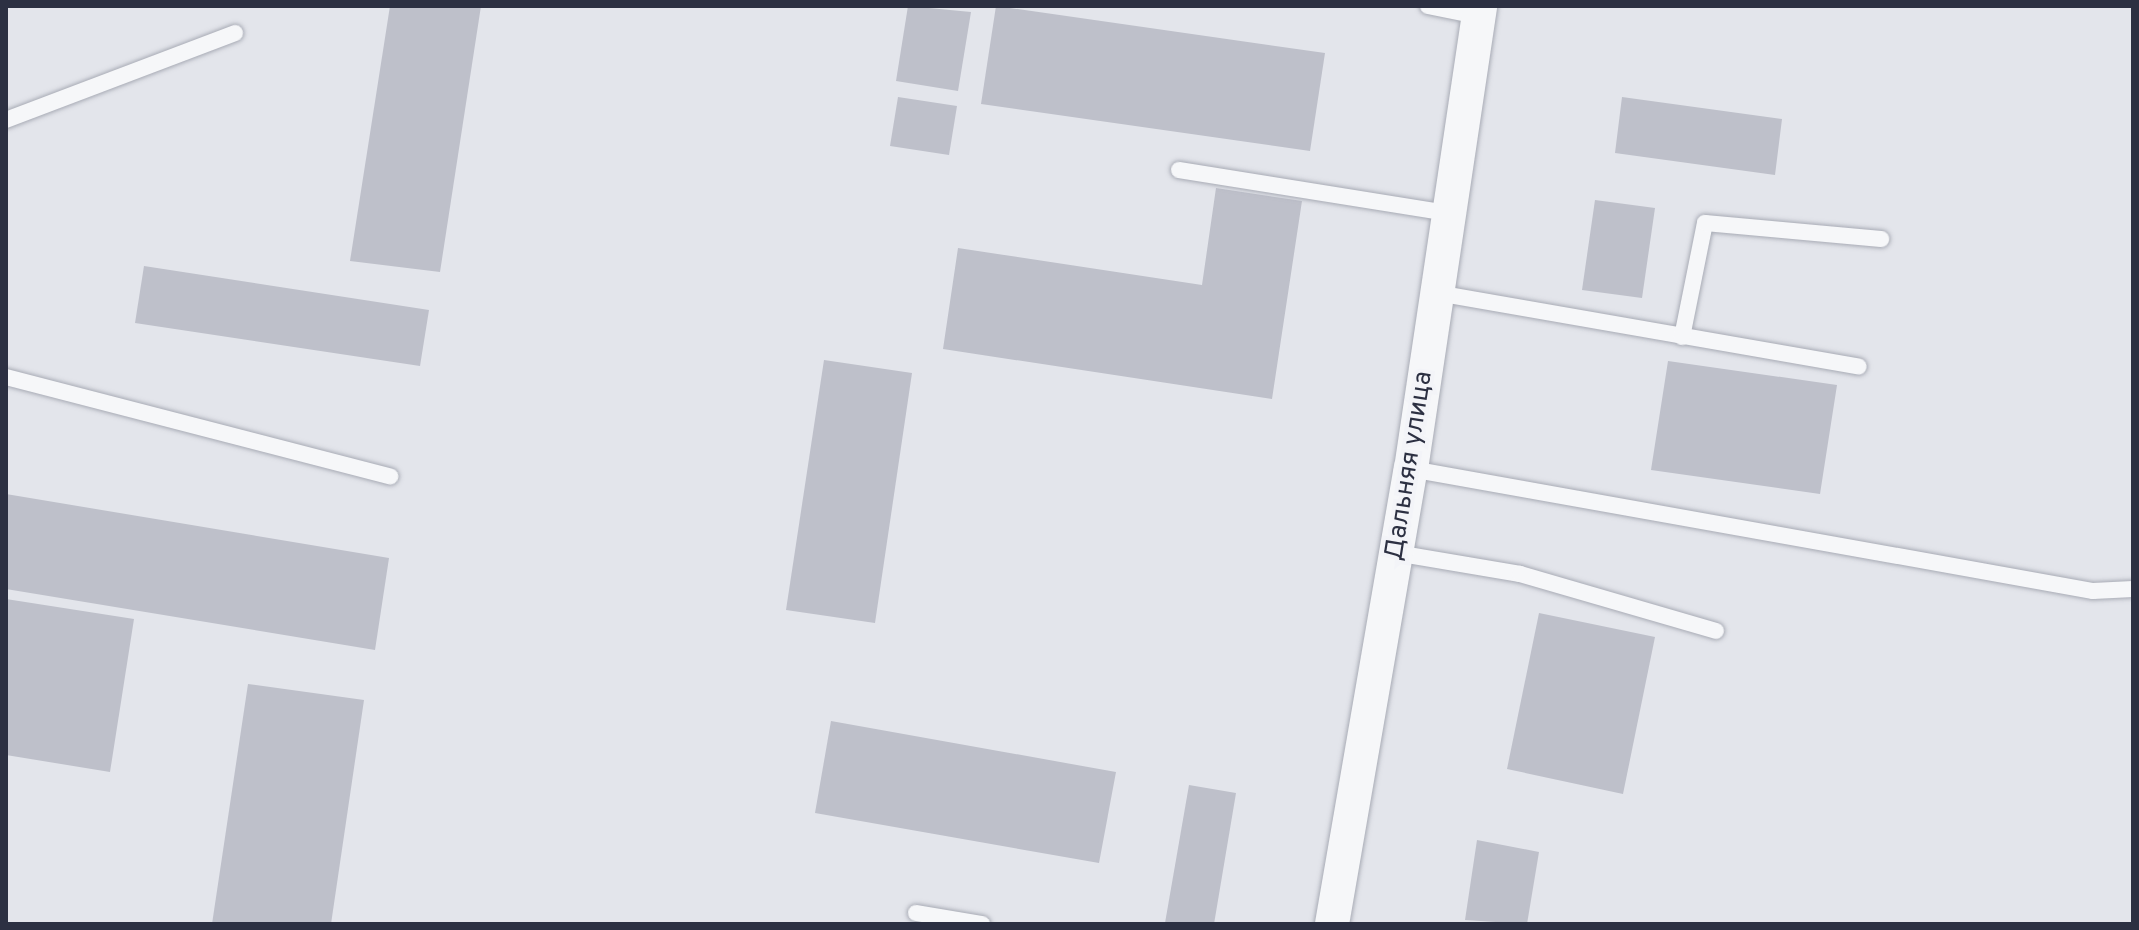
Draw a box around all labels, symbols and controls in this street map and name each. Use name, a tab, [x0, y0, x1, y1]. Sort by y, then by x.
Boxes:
street label: Дальняя улица	[1380, 369, 1440, 563]

